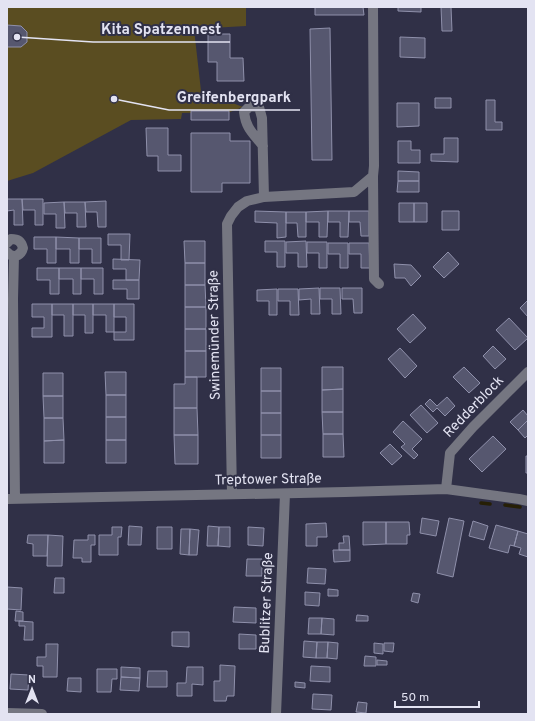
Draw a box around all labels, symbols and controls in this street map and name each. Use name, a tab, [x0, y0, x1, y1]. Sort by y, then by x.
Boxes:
callout: Kita Spatzennest	[93, 15, 230, 42]
text: Kita Spatzennest	[101, 21, 221, 40]
callout: Greifenbergpark	[169, 83, 300, 110]
text: Greifenbergpark	[177, 89, 291, 108]
street label: Swinemünder Straße	[205, 270, 225, 400]
street label: Redderblock	[440, 372, 508, 442]
street label: Treptower Straße	[214, 471, 322, 489]
street label: Bublitzer Straße	[257, 552, 277, 654]
north arrow	[12, 669, 52, 709]
text: N	[28, 673, 36, 687]
scale bar	[395, 683, 479, 709]
text: 50 m	[401, 690, 429, 706]

